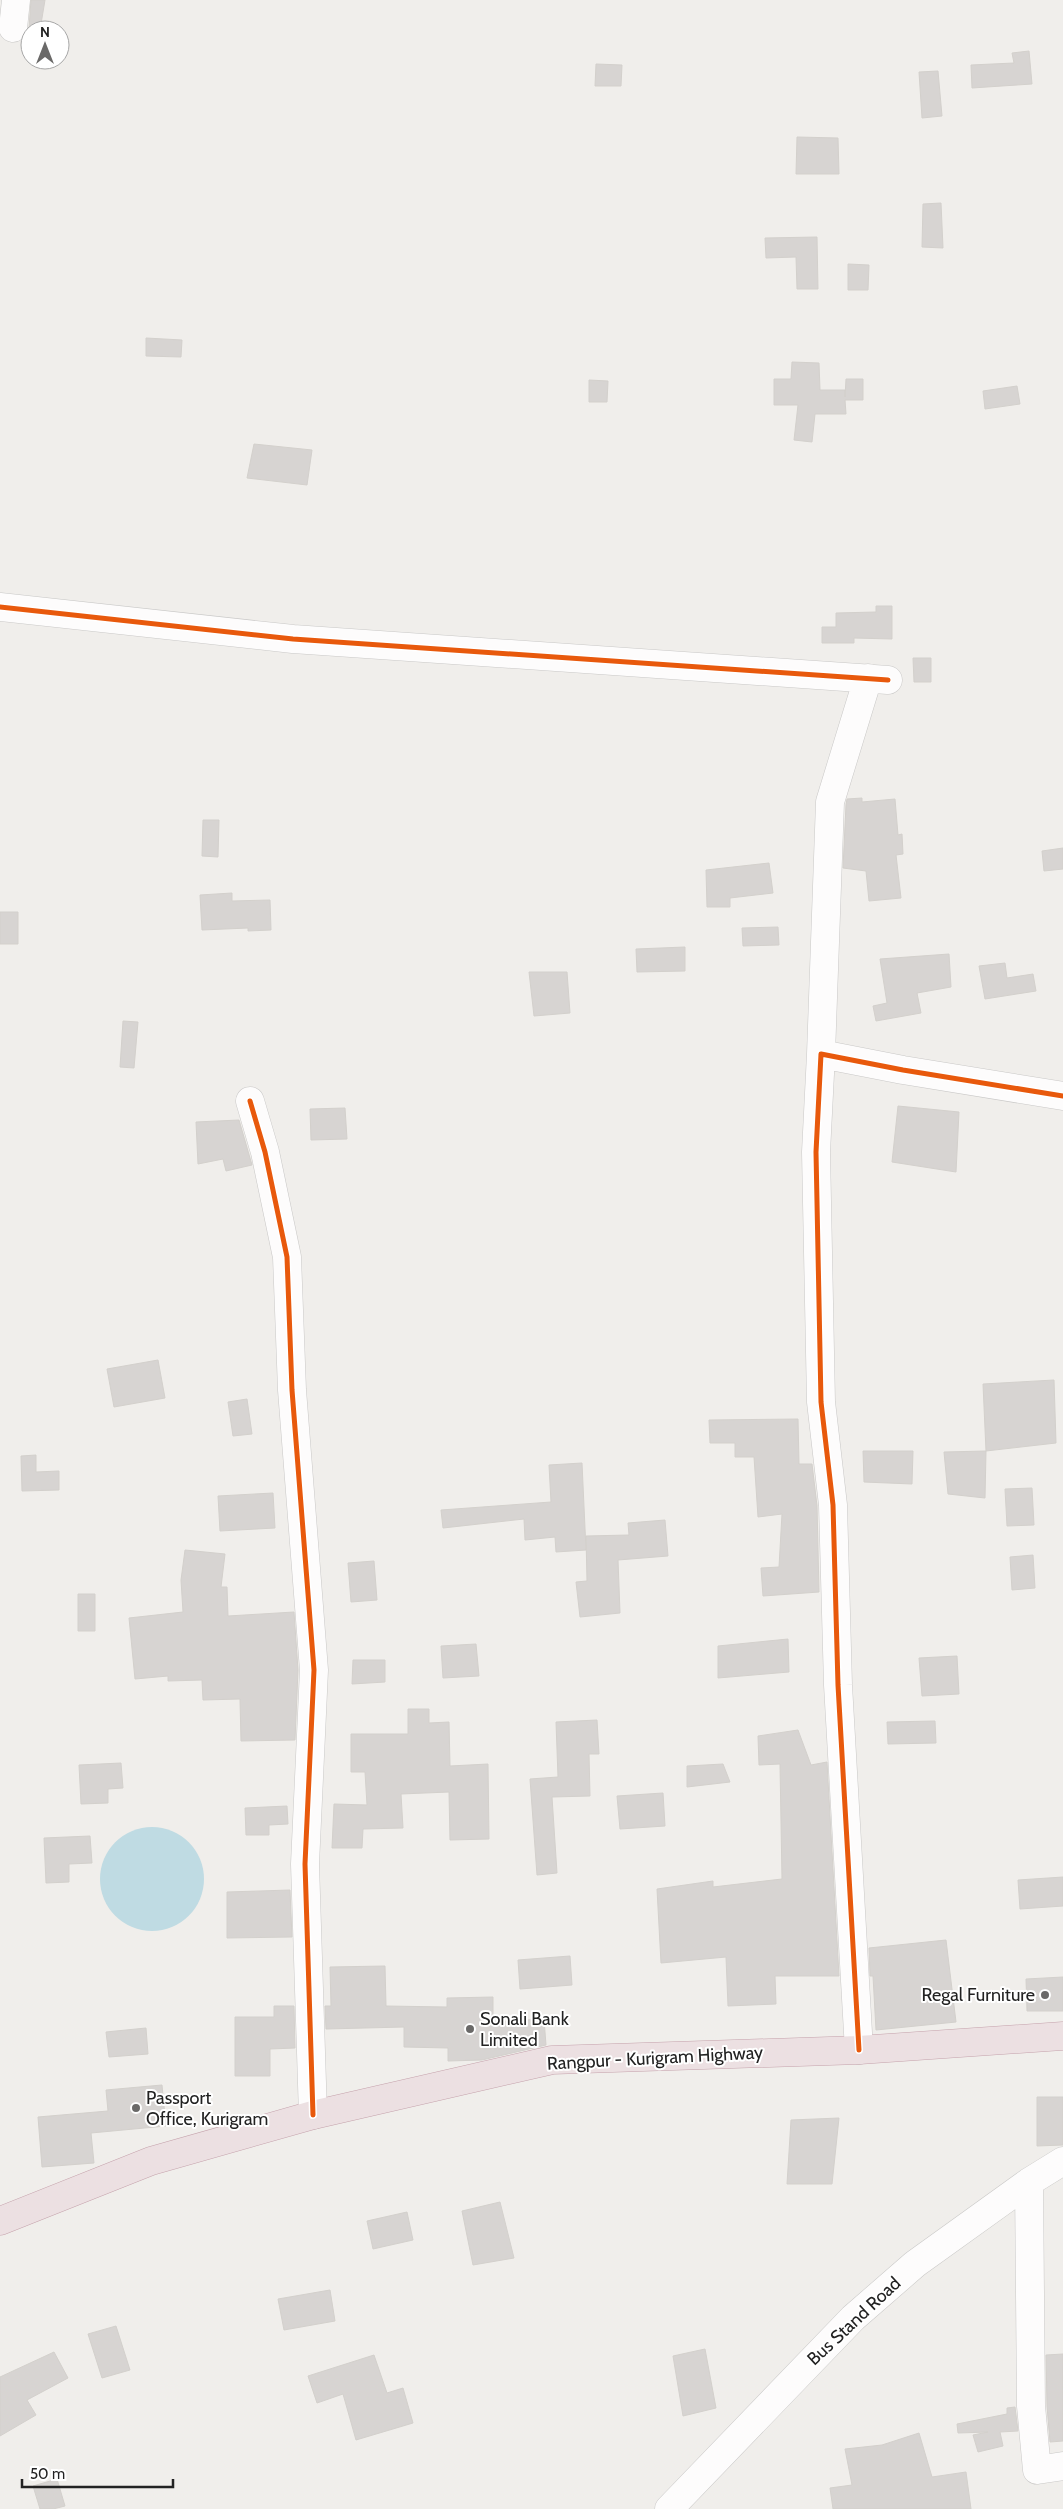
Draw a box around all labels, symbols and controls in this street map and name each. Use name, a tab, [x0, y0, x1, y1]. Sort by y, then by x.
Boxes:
north arrow	[20, 20, 70, 70]
text: N	[40, 23, 50, 41]
place label: Regal Furniture	[921, 1984, 1035, 2006]
marker: Regal Furniture	[1039, 1989, 1051, 2001]
place label: Sonali Bank Limited	[480, 2008, 570, 2051]
marker: Sonali Bank Limited	[464, 2023, 476, 2035]
street label: Rangpur - Kurigram Highway	[546, 2041, 764, 2075]
place label: Passport Office, Kurigram	[146, 2087, 268, 2130]
marker: Passport Office, Kurigram	[130, 2102, 142, 2114]
street label: Bus Stand Road	[803, 2272, 905, 2370]
scale bar	[22, 2456, 174, 2488]
text: 50 m	[30, 2465, 65, 2483]

